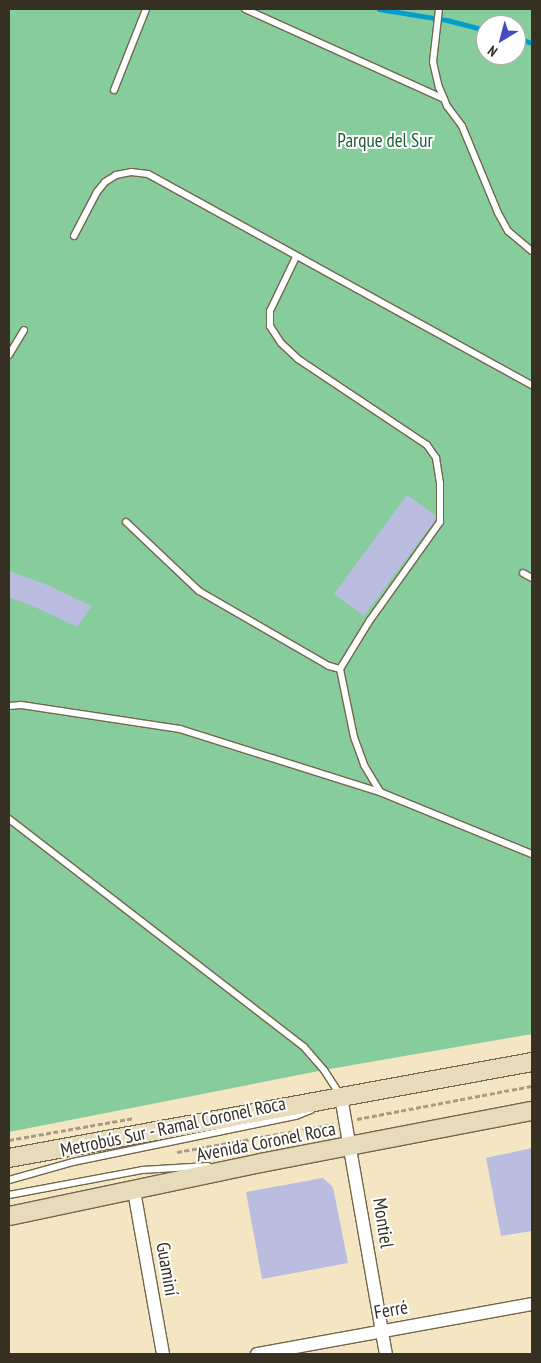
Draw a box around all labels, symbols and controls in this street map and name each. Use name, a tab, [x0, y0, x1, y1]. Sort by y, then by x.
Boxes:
north arrow	[476, 15, 526, 65]
text: N	[484, 42, 501, 61]
park label: Parque del Sur	[337, 130, 433, 152]
street label: Metrobús Sur - Ramal Coronel Roca	[58, 1092, 288, 1162]
street label: Avenida Coronel Roca	[194, 1117, 338, 1167]
street label: Montiel	[368, 1196, 398, 1250]
street label: Guaminí	[151, 1240, 183, 1298]
street label: Ferré	[372, 1296, 410, 1324]

